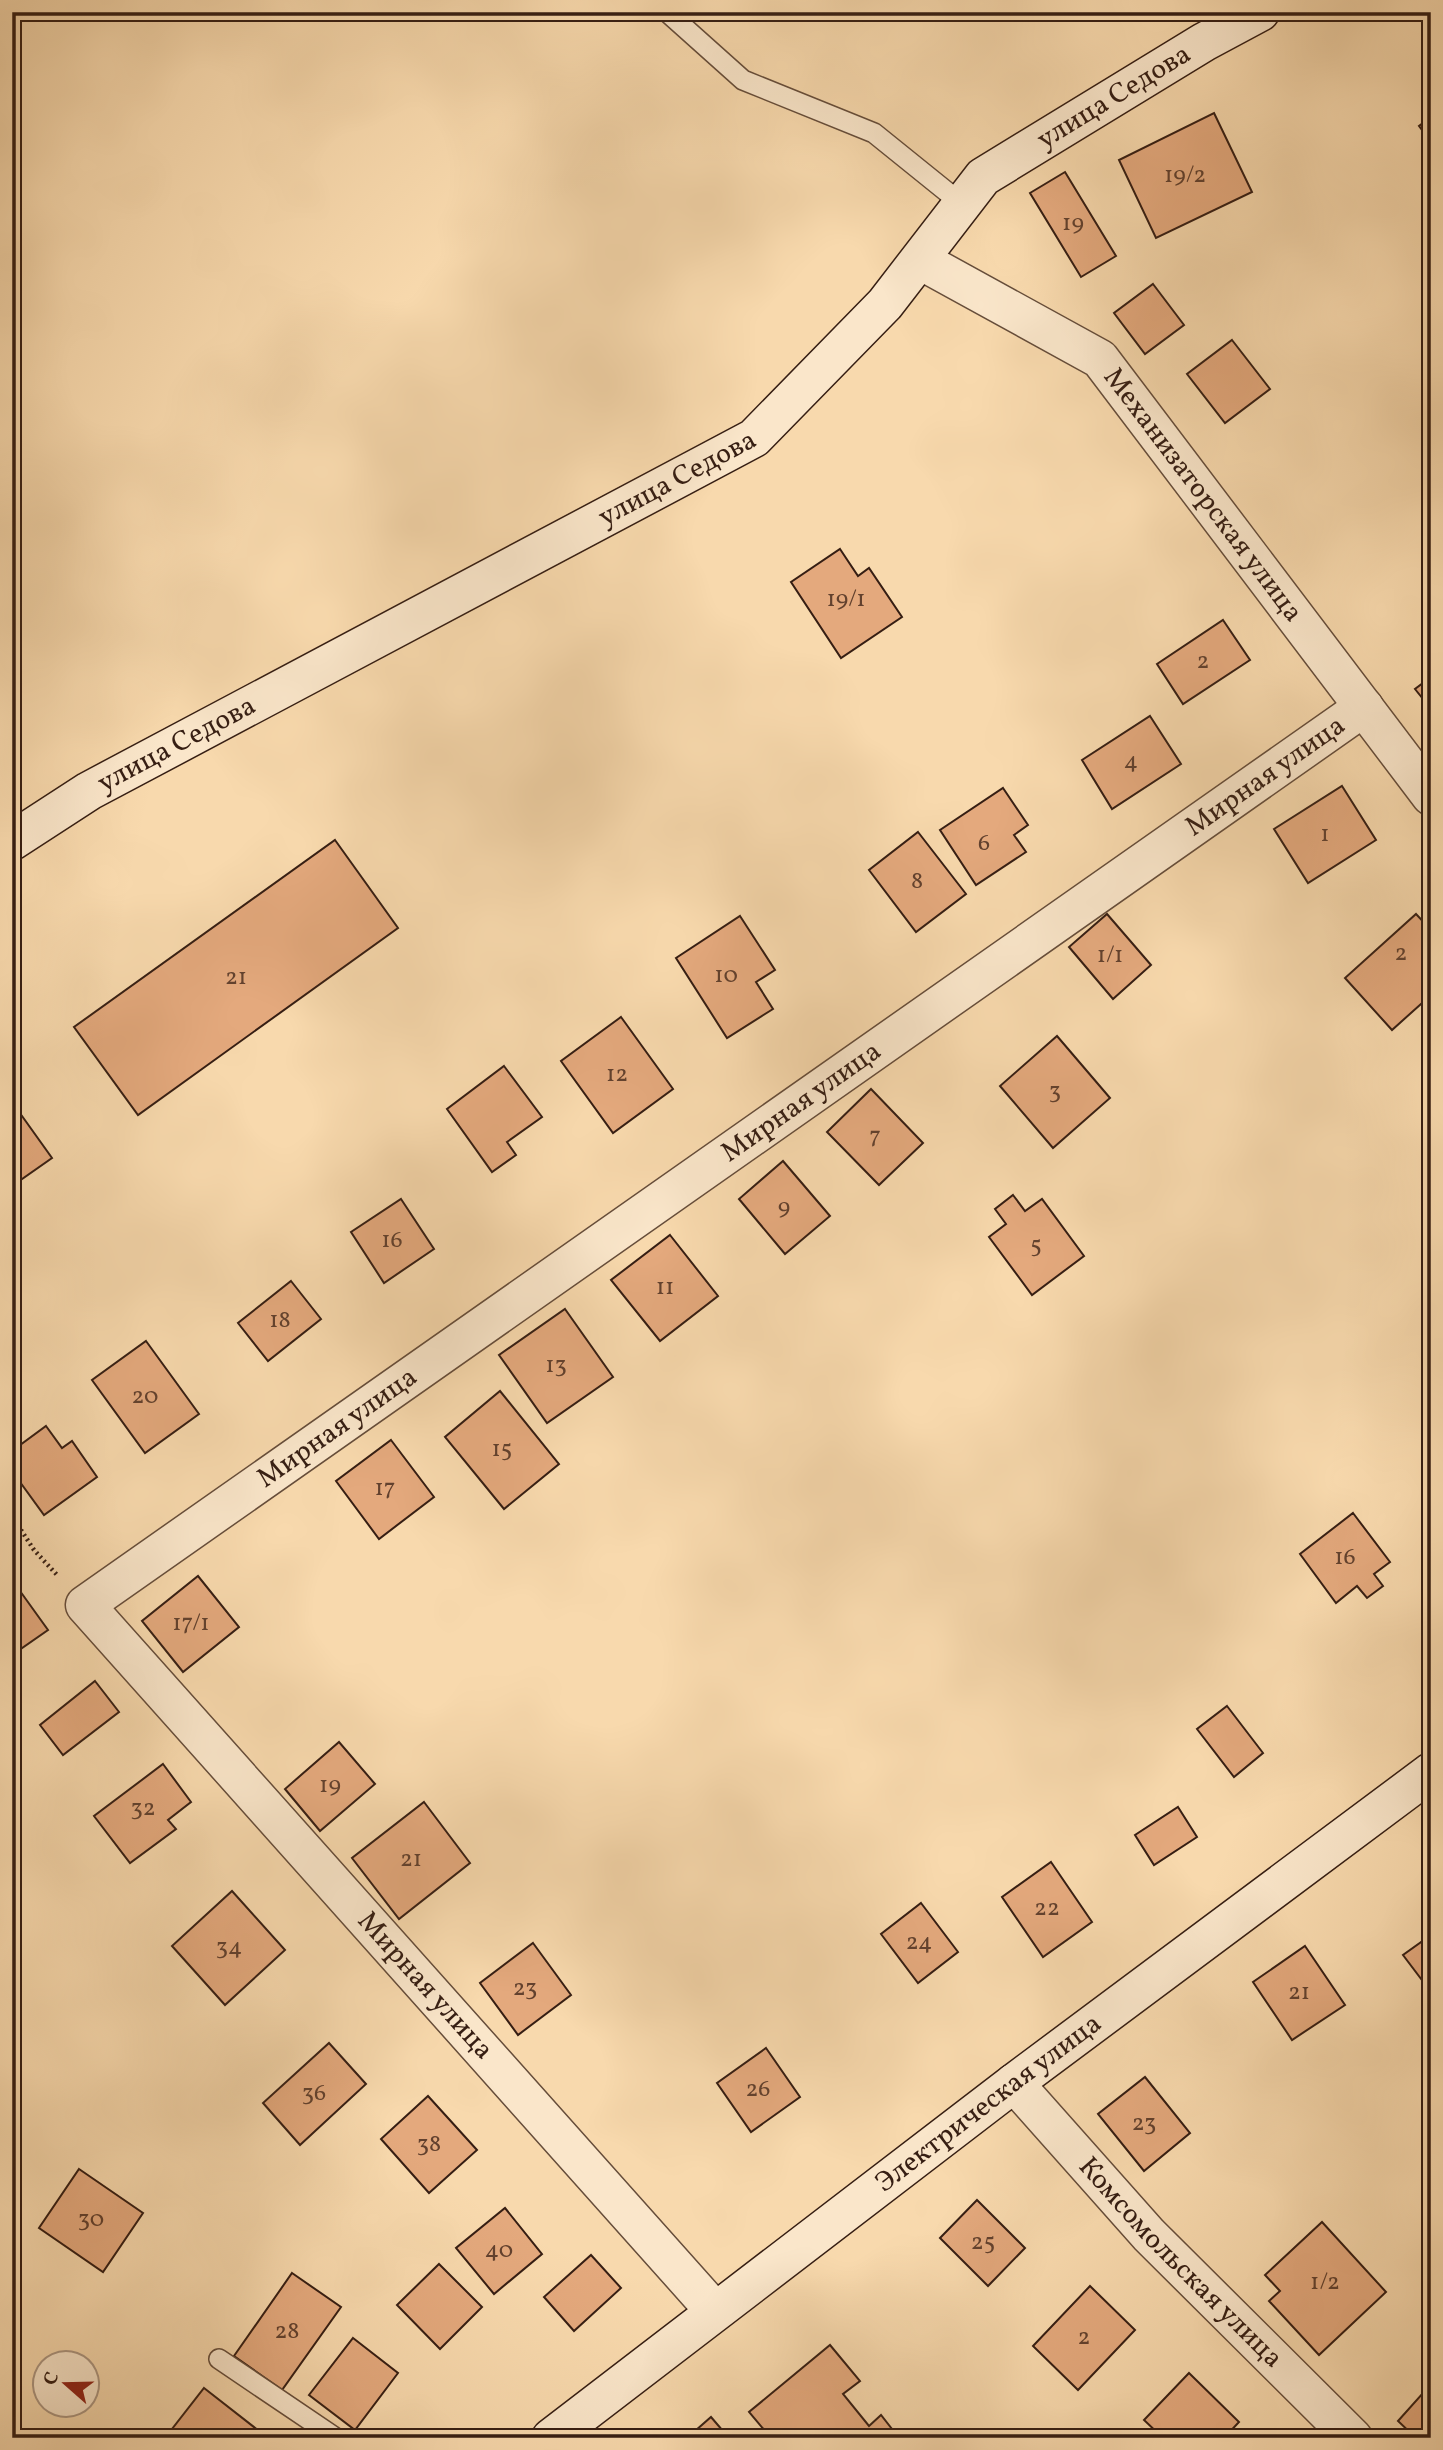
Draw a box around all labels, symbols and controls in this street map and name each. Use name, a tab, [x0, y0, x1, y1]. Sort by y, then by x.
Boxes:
street label: улица Седова	[1030, 35, 1198, 159]
house number: 19/2	[1164, 159, 1206, 193]
house number: 19	[1062, 207, 1084, 241]
street label: Механизаторская улица	[1094, 360, 1312, 630]
street label: улица Седова	[591, 421, 763, 537]
house number: 19/1	[826, 583, 866, 617]
house number: 2	[1197, 645, 1209, 679]
street label: улица Седова	[91, 686, 263, 803]
street label: Мирная улица	[1177, 706, 1353, 846]
house number: 4	[1124, 745, 1138, 779]
house number: 1	[1320, 818, 1330, 852]
house number: 6	[978, 827, 990, 861]
house number: 8	[911, 865, 923, 899]
house number: 2	[1395, 937, 1407, 971]
house number: 1/1	[1097, 939, 1123, 973]
house number: 10	[714, 959, 738, 993]
house number: 21	[225, 961, 247, 995]
street label: Мирная улица	[713, 1032, 889, 1172]
house number: 12	[606, 1058, 628, 1092]
house number: 3	[1049, 1075, 1061, 1109]
house number: 7	[869, 1120, 881, 1154]
house number: 9	[778, 1191, 790, 1225]
house number: 16	[381, 1224, 403, 1258]
house number: 5	[1030, 1229, 1042, 1263]
house number: 11	[656, 1271, 674, 1305]
house number: 18	[269, 1304, 291, 1338]
house number: 13	[545, 1349, 567, 1383]
street label: Мирная улица	[249, 1358, 425, 1498]
house number: 20	[131, 1380, 159, 1414]
house number: 15	[492, 1433, 512, 1467]
house number: 17	[375, 1472, 395, 1506]
house number: 16	[1334, 1541, 1356, 1575]
house number: 17/1	[172, 1607, 210, 1641]
house number: 19	[319, 1769, 341, 1803]
house number: 32	[130, 1792, 156, 1826]
house number: 21	[400, 1843, 422, 1877]
house number: 22	[1034, 1892, 1060, 1926]
street label: Мирная улица	[348, 1903, 502, 2069]
house number: 24	[906, 1926, 932, 1960]
house number: 34	[216, 1931, 242, 1965]
house number: 23	[513, 1972, 537, 2006]
house number: 21	[1288, 1976, 1310, 2010]
street label: Электрическая улица	[867, 2005, 1110, 2202]
house number: 26	[745, 2073, 771, 2107]
house number: 36	[302, 2077, 326, 2111]
house number: 23	[1132, 2107, 1156, 2141]
house number: 38	[417, 2128, 441, 2162]
street label: Комсомольская улица	[1069, 2148, 1292, 2377]
house number: 30	[78, 2203, 104, 2237]
house number: 25	[971, 2226, 995, 2260]
house number: 40	[485, 2234, 513, 2268]
house number: 1/2	[1310, 2266, 1340, 2300]
house number: 28	[274, 2315, 300, 2349]
house number: 2	[1078, 2321, 1090, 2355]
north arrow	[32, 2348, 102, 2418]
text: С	[38, 2369, 66, 2389]

